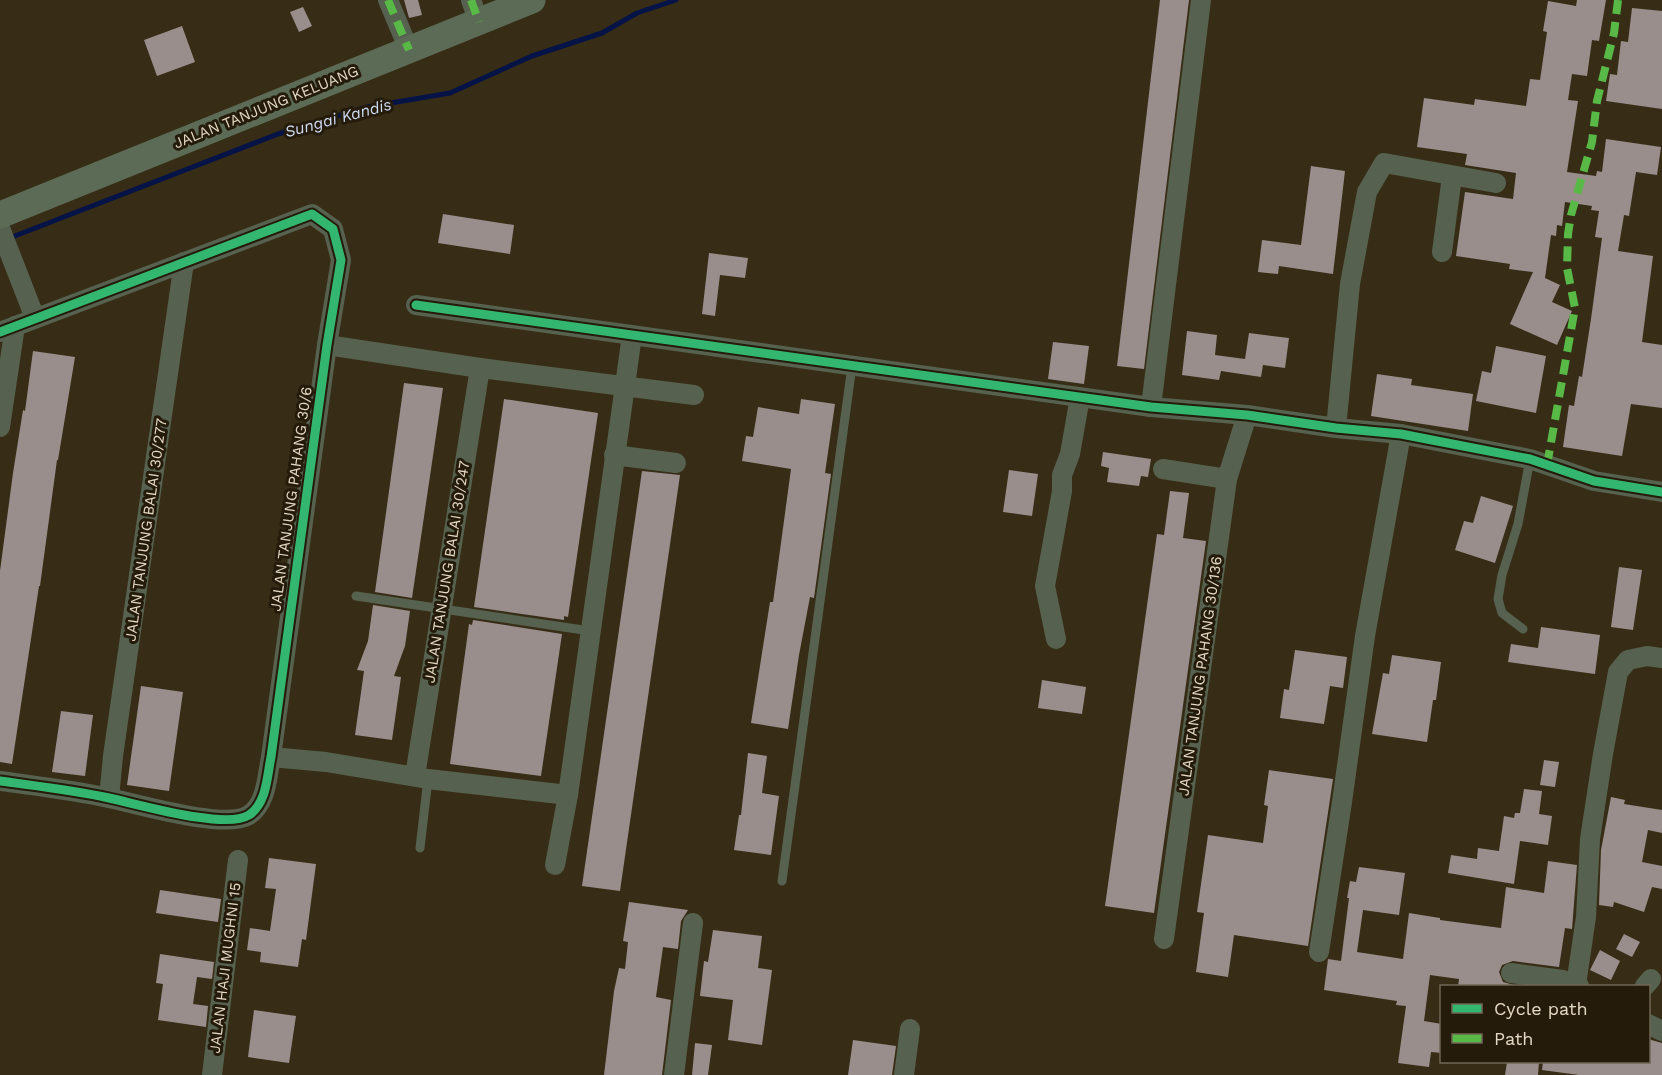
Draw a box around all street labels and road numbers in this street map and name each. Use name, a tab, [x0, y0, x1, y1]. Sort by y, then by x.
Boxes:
street label: JALAN TANJUNG KELUANG	[171, 62, 361, 152]
street label: JALAN TANJUNG PAHANG 30/6	[266, 385, 316, 613]
street label: JALAN TANJUNG BALAI 30/277	[121, 417, 171, 643]
street label: JALAN TANJUNG BALAI 30/247	[421, 460, 473, 684]
street label: JALAN TANJUNG PAHANG 30/136	[1174, 555, 1226, 797]
street label: JALAN HAJI MUGHNI 15	[206, 881, 244, 1055]

